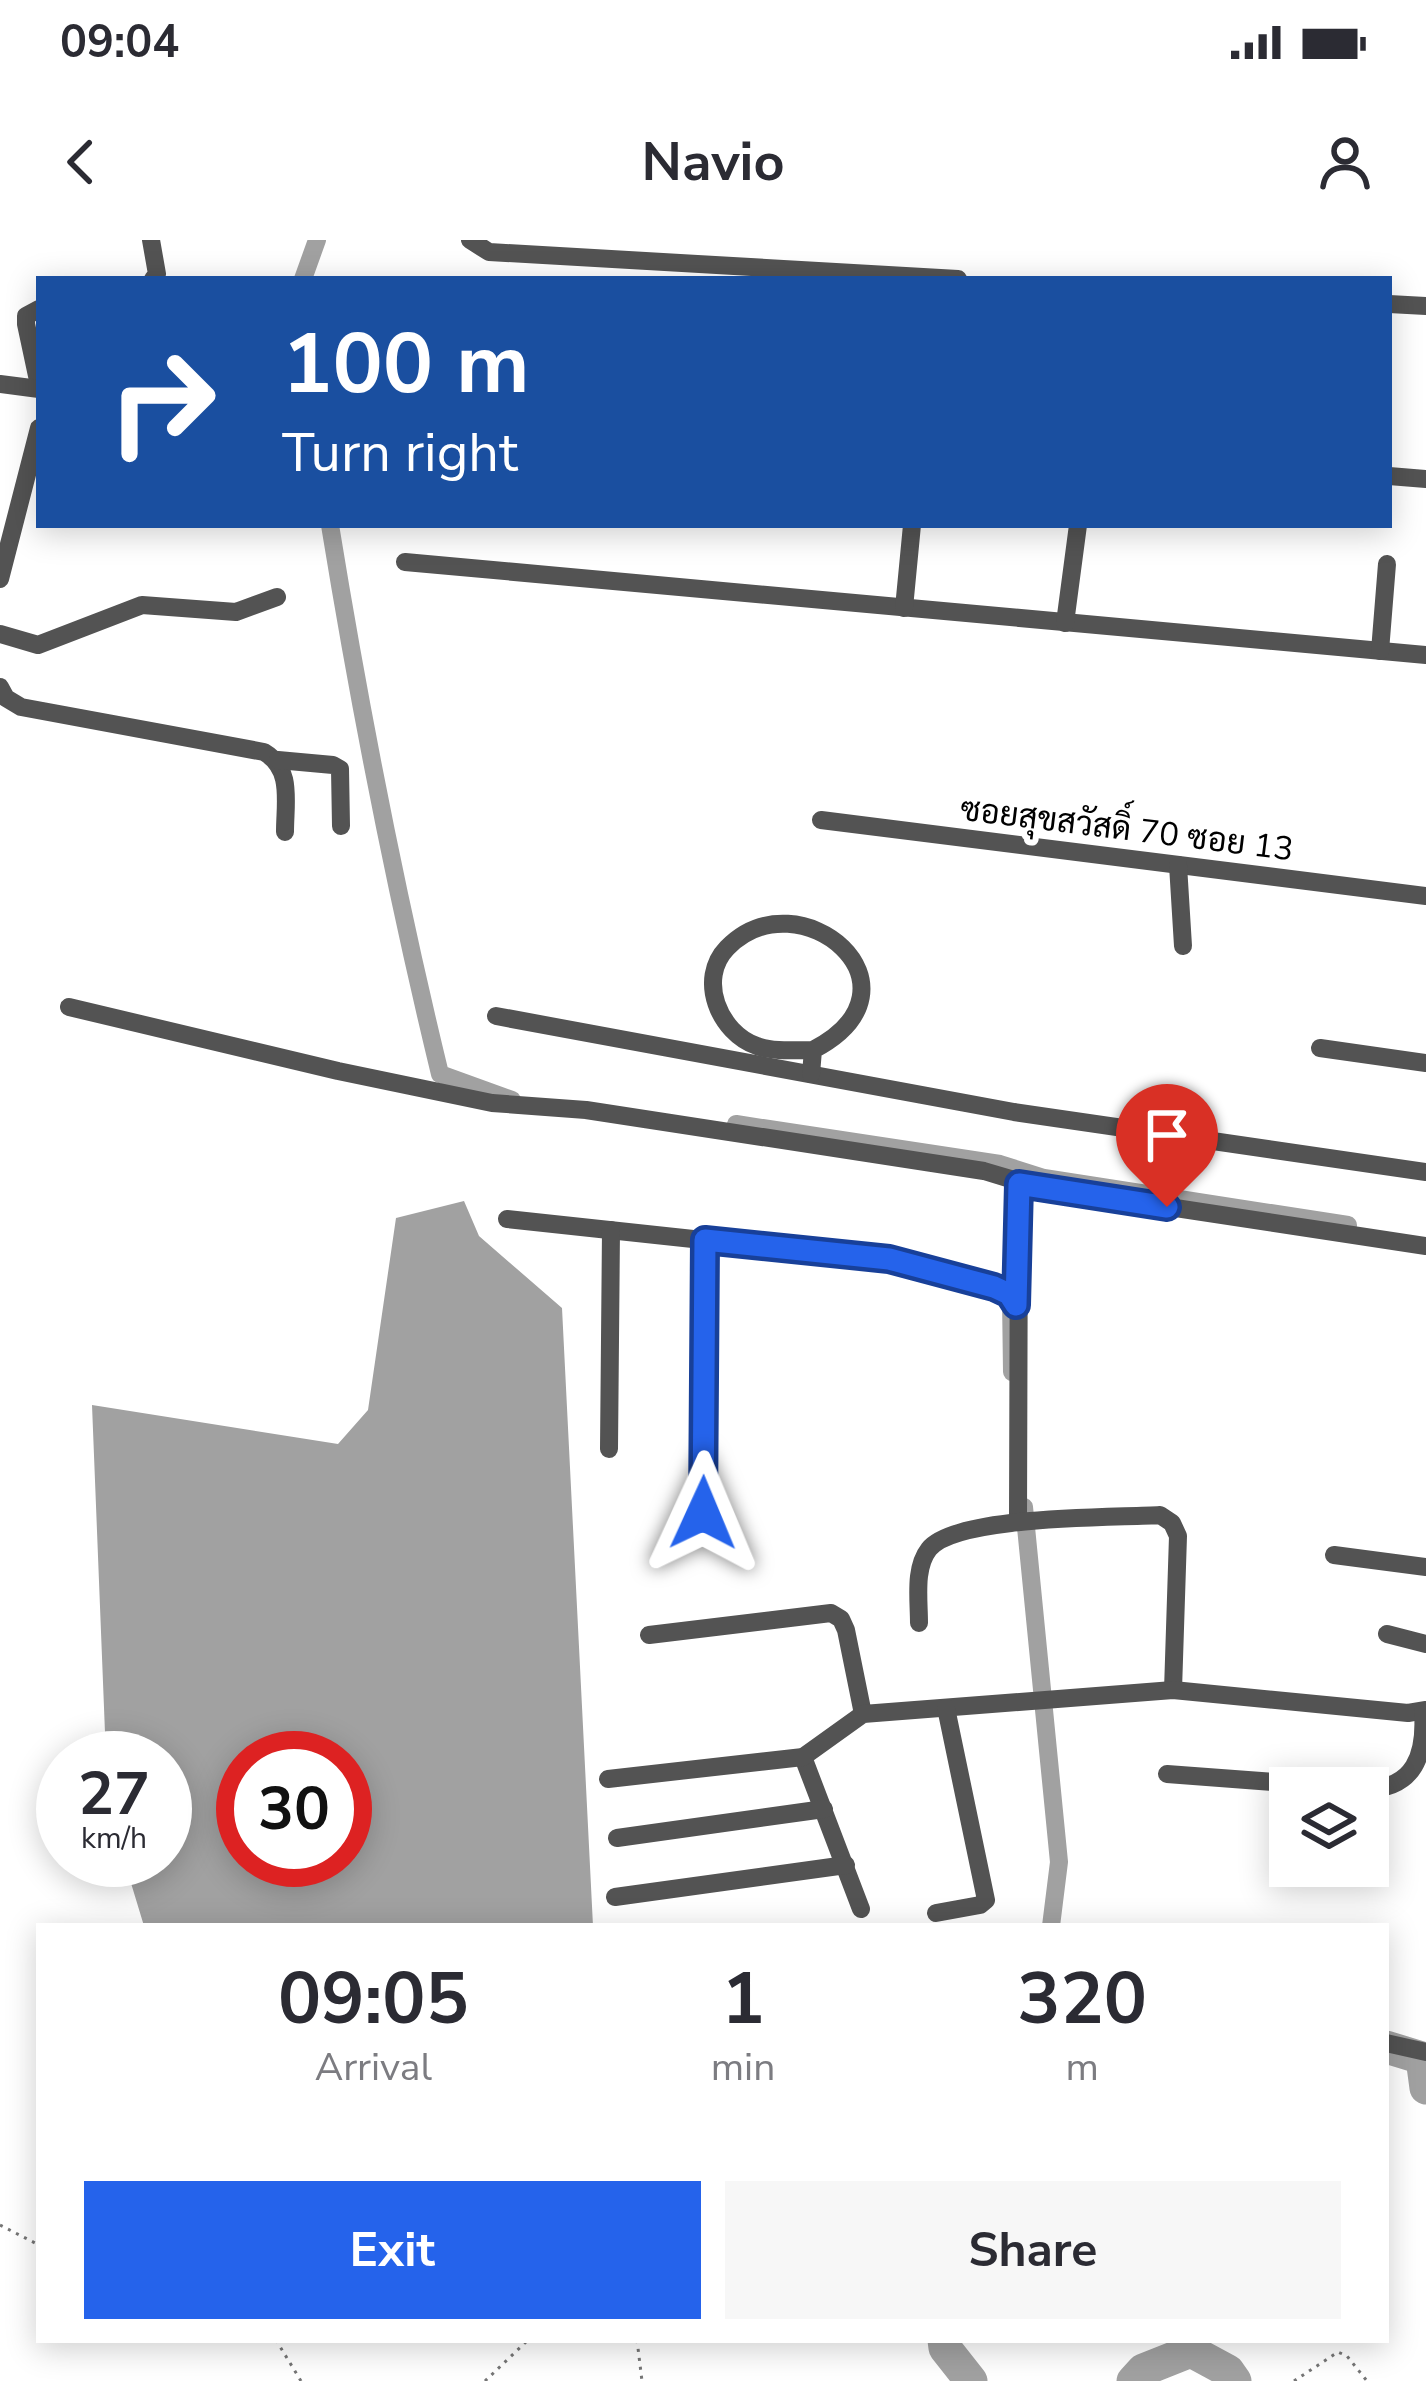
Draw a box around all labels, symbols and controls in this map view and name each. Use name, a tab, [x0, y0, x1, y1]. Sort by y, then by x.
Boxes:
text: 09:04	[60, 12, 179, 73]
text: Navio	[642, 125, 785, 199]
icon: back	[48, 129, 114, 195]
icon: person	[1312, 129, 1378, 195]
text: 100 m	[282, 307, 530, 422]
icon: right	[84, 324, 240, 480]
text: Turn right	[282, 416, 518, 490]
street label: ซอยสุขสวัสดิ์ 70 ซอย 13	[958, 778, 1297, 872]
pin	[1116, 1084, 1218, 1207]
icon: arrive	[1134, 1102, 1200, 1168]
position arrow	[640, 1450, 766, 1576]
speed limit sign: 30	[216, 1731, 372, 1887]
text: 27	[78, 1753, 150, 1835]
map controls	[1269, 1767, 1389, 1887]
button: layers	[1269, 1767, 1389, 1887]
text: km/h	[81, 1818, 147, 1859]
text: 09:05	[278, 1950, 469, 2048]
text: 1	[721, 1950, 765, 2048]
text: 320	[1017, 1950, 1147, 2048]
text: Arrival	[315, 2041, 432, 2094]
text: min	[711, 2041, 775, 2094]
text: m	[1065, 2041, 1099, 2094]
button: Exit	[84, 2181, 701, 2319]
button: Share	[725, 2181, 1341, 2319]

